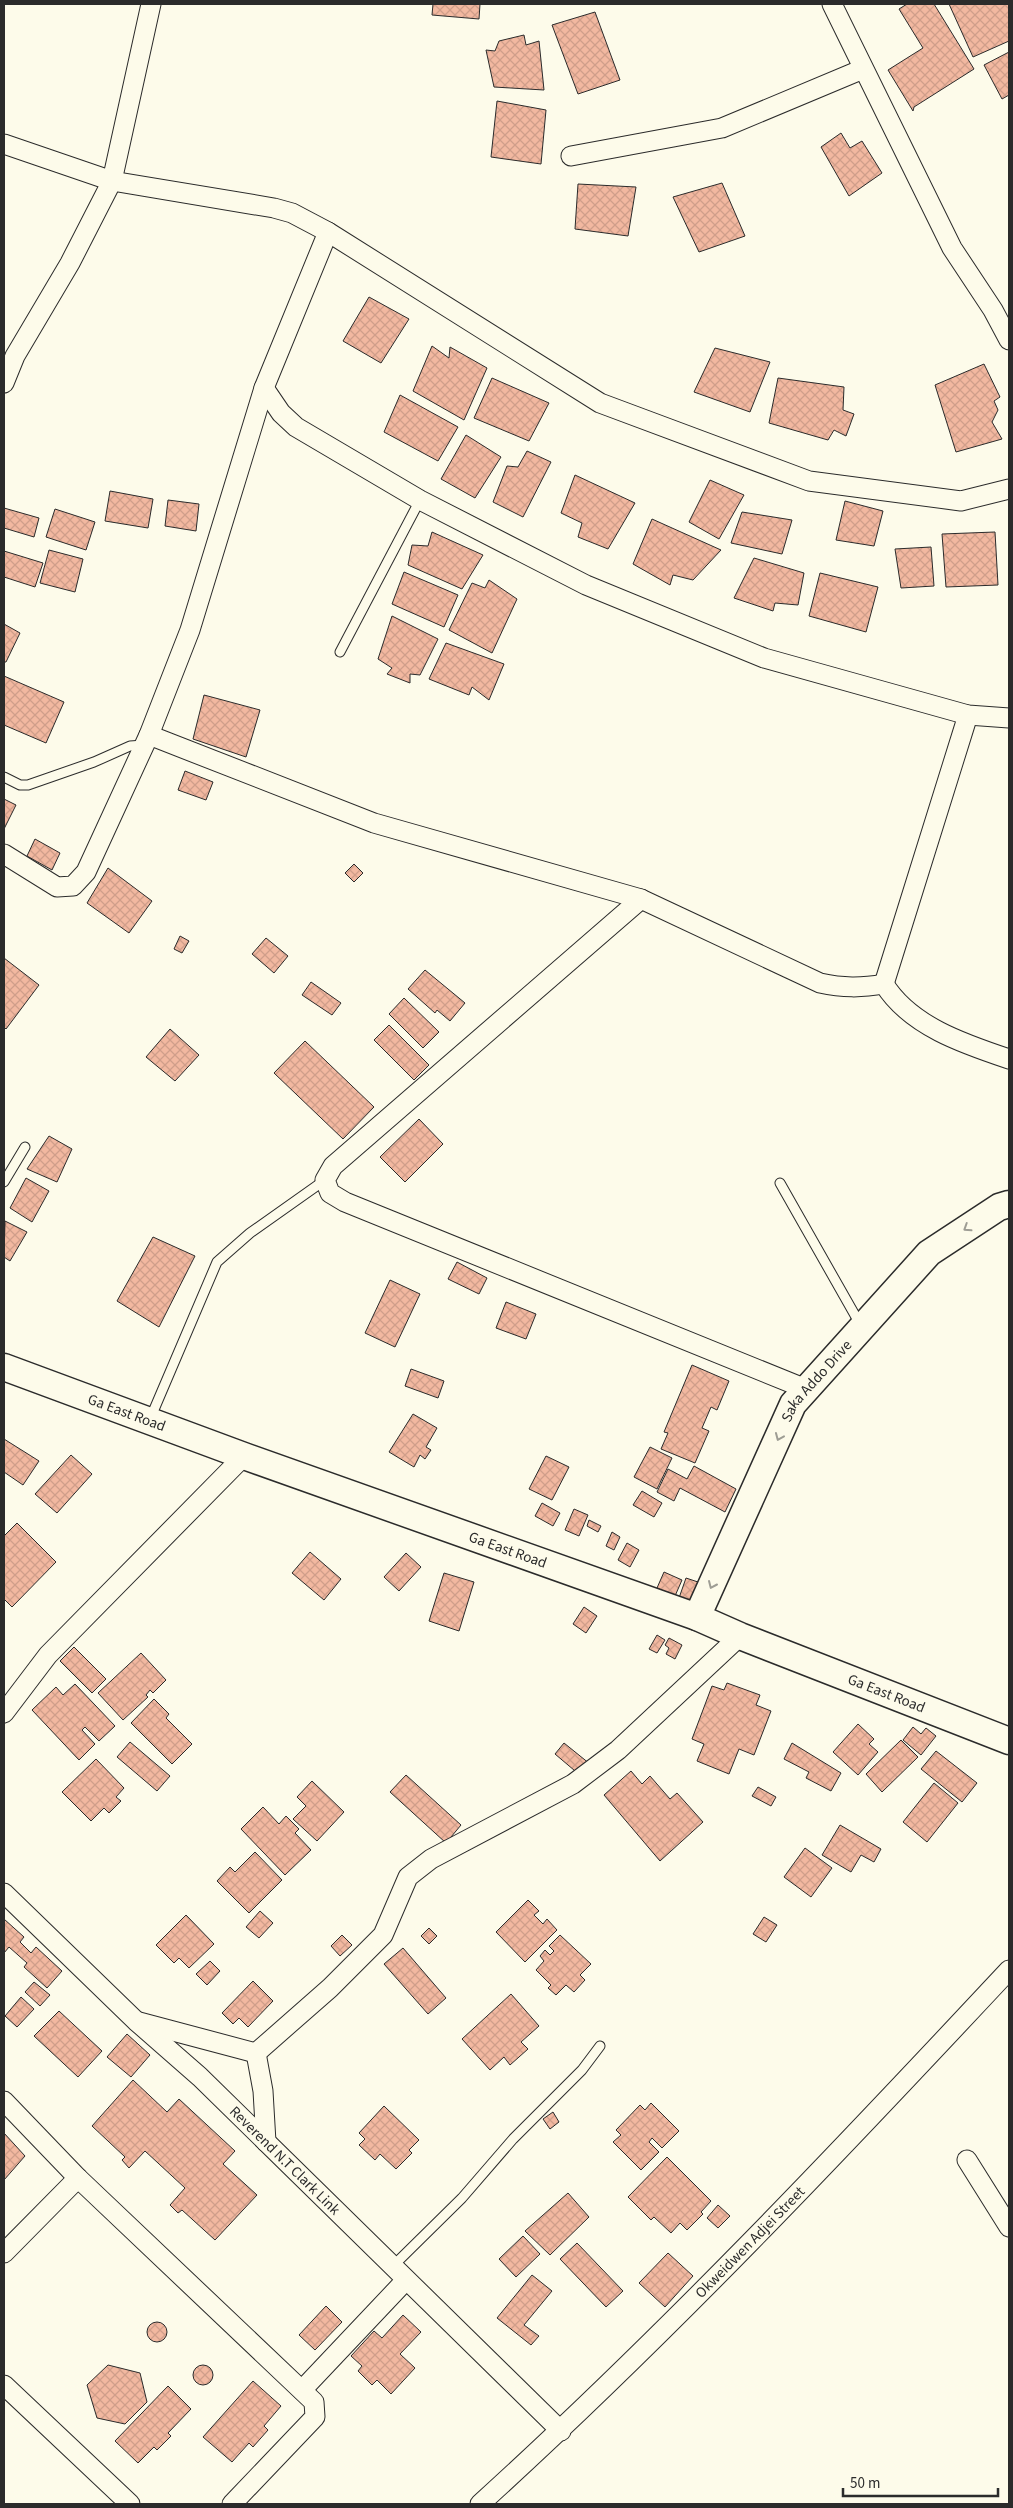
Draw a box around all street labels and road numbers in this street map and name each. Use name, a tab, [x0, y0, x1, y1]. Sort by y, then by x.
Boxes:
street label: Saka Addo Drive	[776, 1335, 857, 1425]
street label: Ga East Road	[85, 1389, 169, 1437]
street label: Ga East Road	[466, 1527, 550, 1574]
street label: Ga East Road	[844, 1669, 928, 1718]
street label: Reverend N.T Clark Link	[225, 2102, 345, 2220]
street label: Okweidwen Adjei Street	[691, 2182, 810, 2303]

